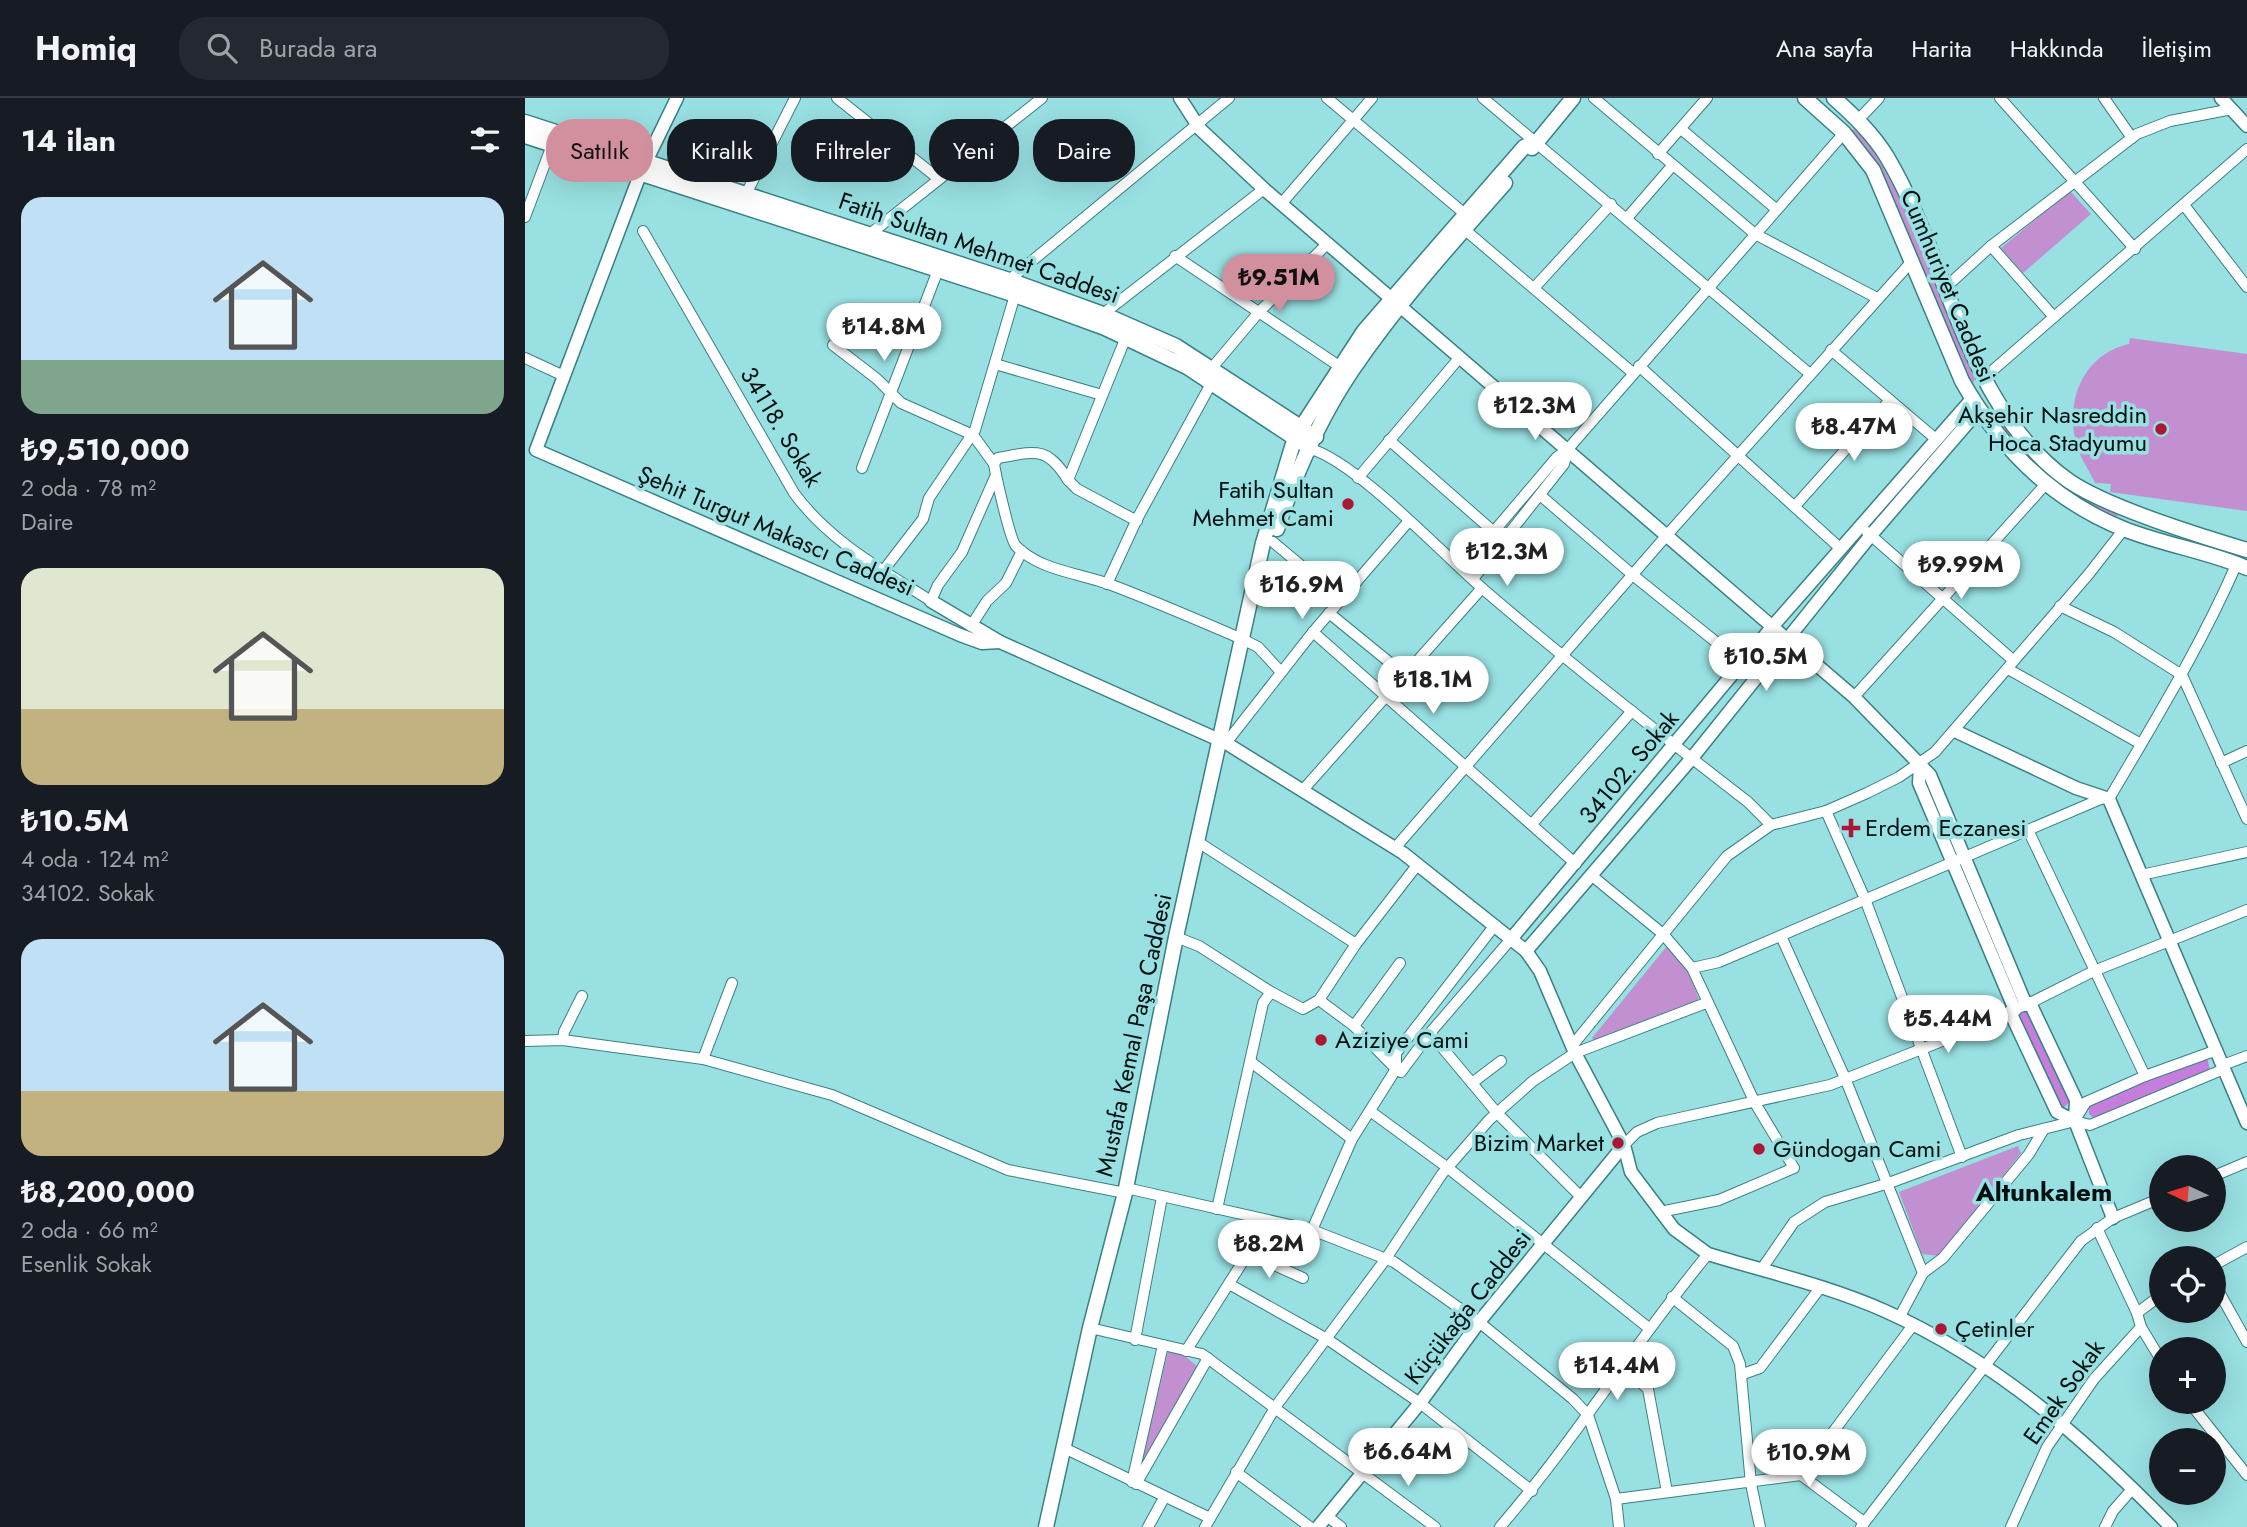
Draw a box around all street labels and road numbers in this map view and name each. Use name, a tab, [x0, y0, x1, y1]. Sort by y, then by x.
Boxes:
street label: Fatih Sultan Mehmet Caddesi	[834, 183, 1124, 312]
street label: Cumhuriyet Caddesi	[1892, 184, 2005, 388]
street label: 34118. Sokak	[732, 360, 831, 494]
street label: Şehit Turgut Makascı Caddesi	[632, 456, 920, 605]
street label: 34102. Sokak	[1570, 702, 1687, 831]
street label: Mustafa Kemal Paşa Caddesi	[1086, 890, 1181, 1180]
street label: Küçükağa Caddesi	[1396, 1222, 1539, 1392]
street label: Emek Sokak	[2015, 1332, 2113, 1451]

